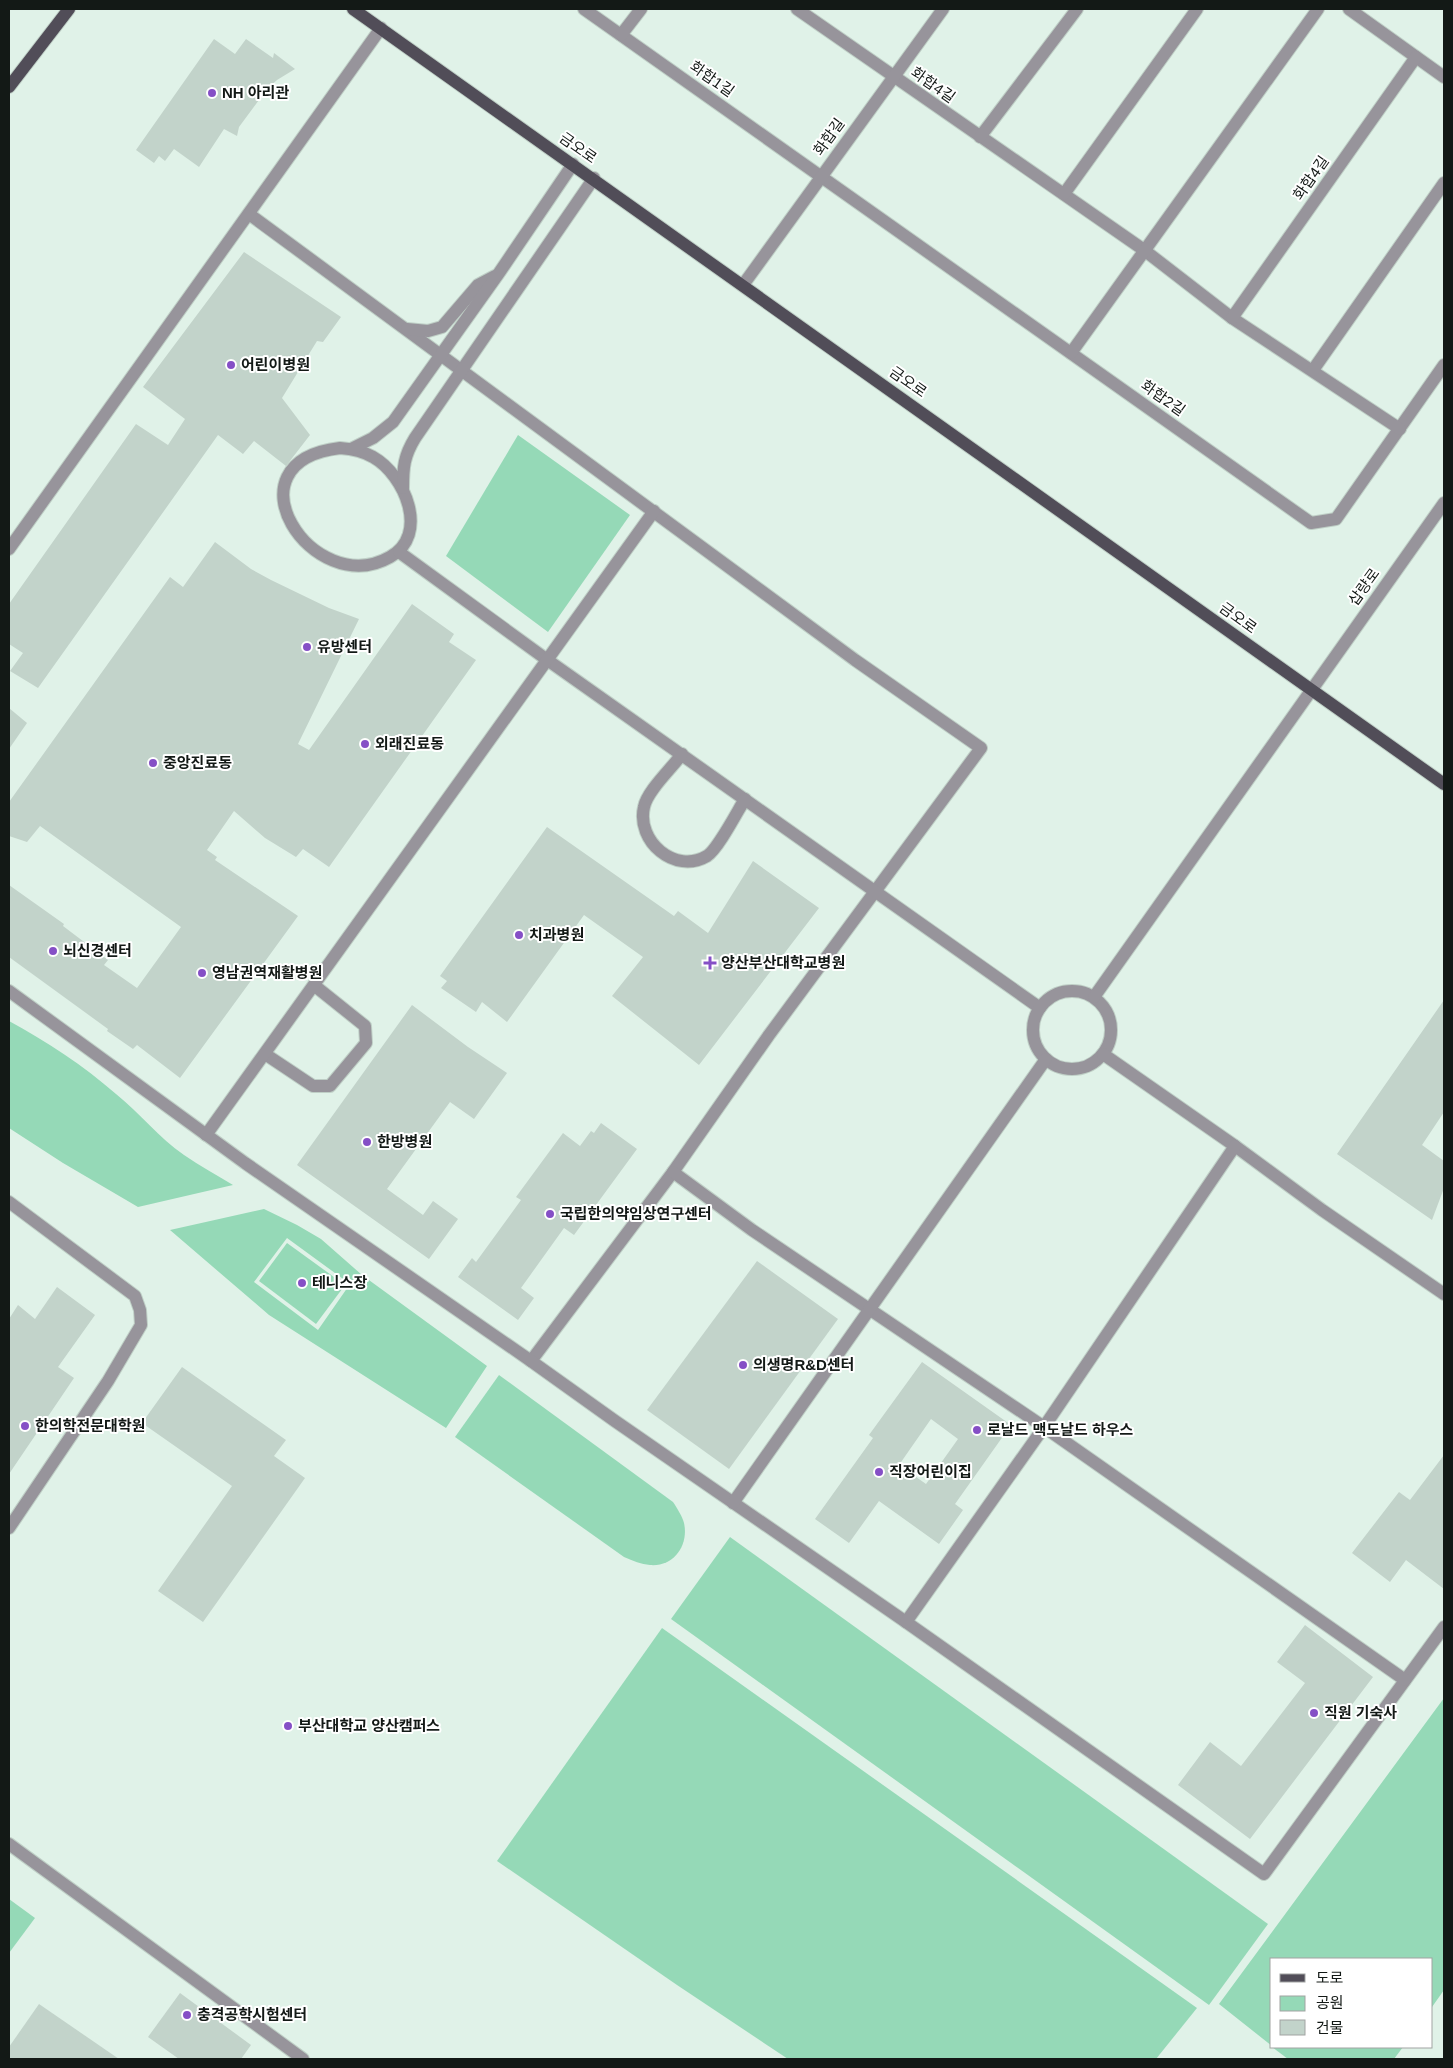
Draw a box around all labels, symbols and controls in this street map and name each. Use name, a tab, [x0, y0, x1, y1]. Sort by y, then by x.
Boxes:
street label: 화합1길	[687, 57, 738, 100]
street label: 화합4길	[908, 63, 959, 106]
place label: NH 아리관	[222, 84, 289, 101]
marker: NH 아리관	[206, 87, 218, 99]
street label: 화합길	[810, 115, 848, 158]
street label: 금오로	[556, 129, 600, 166]
street label: 화합4길	[1289, 152, 1332, 203]
place label: 어린이병원	[241, 356, 310, 373]
marker: 어린이병원	[225, 359, 237, 371]
street label: 금오로	[886, 363, 930, 400]
street label: 화합2길	[1138, 376, 1189, 419]
street label: 삽량로	[1345, 565, 1383, 608]
street label: 금오로	[1217, 599, 1260, 637]
place label: 유방센터	[317, 638, 372, 655]
marker: 유방센터	[301, 641, 313, 653]
place label: 외래진료동	[375, 735, 444, 752]
marker: 외래진료동	[359, 738, 371, 750]
place label: 중앙진료동	[163, 754, 232, 771]
marker: 중앙진료동	[147, 757, 159, 769]
place label: 치과병원	[529, 926, 584, 943]
marker: 치과병원	[513, 929, 525, 941]
place label: 뇌신경센터	[63, 942, 132, 959]
marker: 뇌신경센터	[47, 945, 59, 957]
place label: 양산부산대학교병원	[721, 954, 845, 971]
marker: 양산부산대학교병원	[703, 956, 717, 970]
place label: 영남권역재활병원	[212, 964, 322, 981]
marker: 영남권역재활병원	[196, 967, 208, 979]
place label: 한방병원	[377, 1133, 432, 1150]
marker: 한방병원	[361, 1136, 373, 1148]
place label: 국립한의약임상연구센터	[560, 1205, 712, 1222]
marker: 국립한의약임상연구센터	[544, 1208, 556, 1220]
place label: 테니스장	[312, 1274, 367, 1291]
marker: 테니스장	[296, 1277, 308, 1289]
place label: 의생명R&D센터	[753, 1356, 855, 1373]
marker: 의생명R&D센터	[737, 1359, 749, 1371]
place label: 한의학전문대학원	[35, 1417, 145, 1434]
marker: 한의학전문대학원	[19, 1420, 31, 1432]
place label: 로날드 맥도날드 하우스	[987, 1421, 1134, 1438]
marker: 로날드 맥도날드 하우스	[971, 1424, 983, 1436]
place label: 직장어린이집	[889, 1463, 972, 1480]
marker: 직장어린이집	[873, 1466, 885, 1478]
place label: 직원 기숙사	[1324, 1704, 1397, 1721]
marker: 직원 기숙사	[1308, 1707, 1320, 1719]
place label: 부산대학교 양산캠퍼스	[298, 1717, 440, 1734]
marker: 부산대학교 양산캠퍼스	[282, 1720, 294, 1732]
legend	[1270, 1958, 1433, 2048]
text: 도로	[1316, 1969, 1344, 1986]
text: 공원	[1316, 1994, 1344, 2011]
place label: 충격공학시험센터	[197, 2006, 307, 2023]
marker: 충격공학시험센터	[181, 2009, 193, 2021]
text: 건물	[1316, 2019, 1344, 2036]

